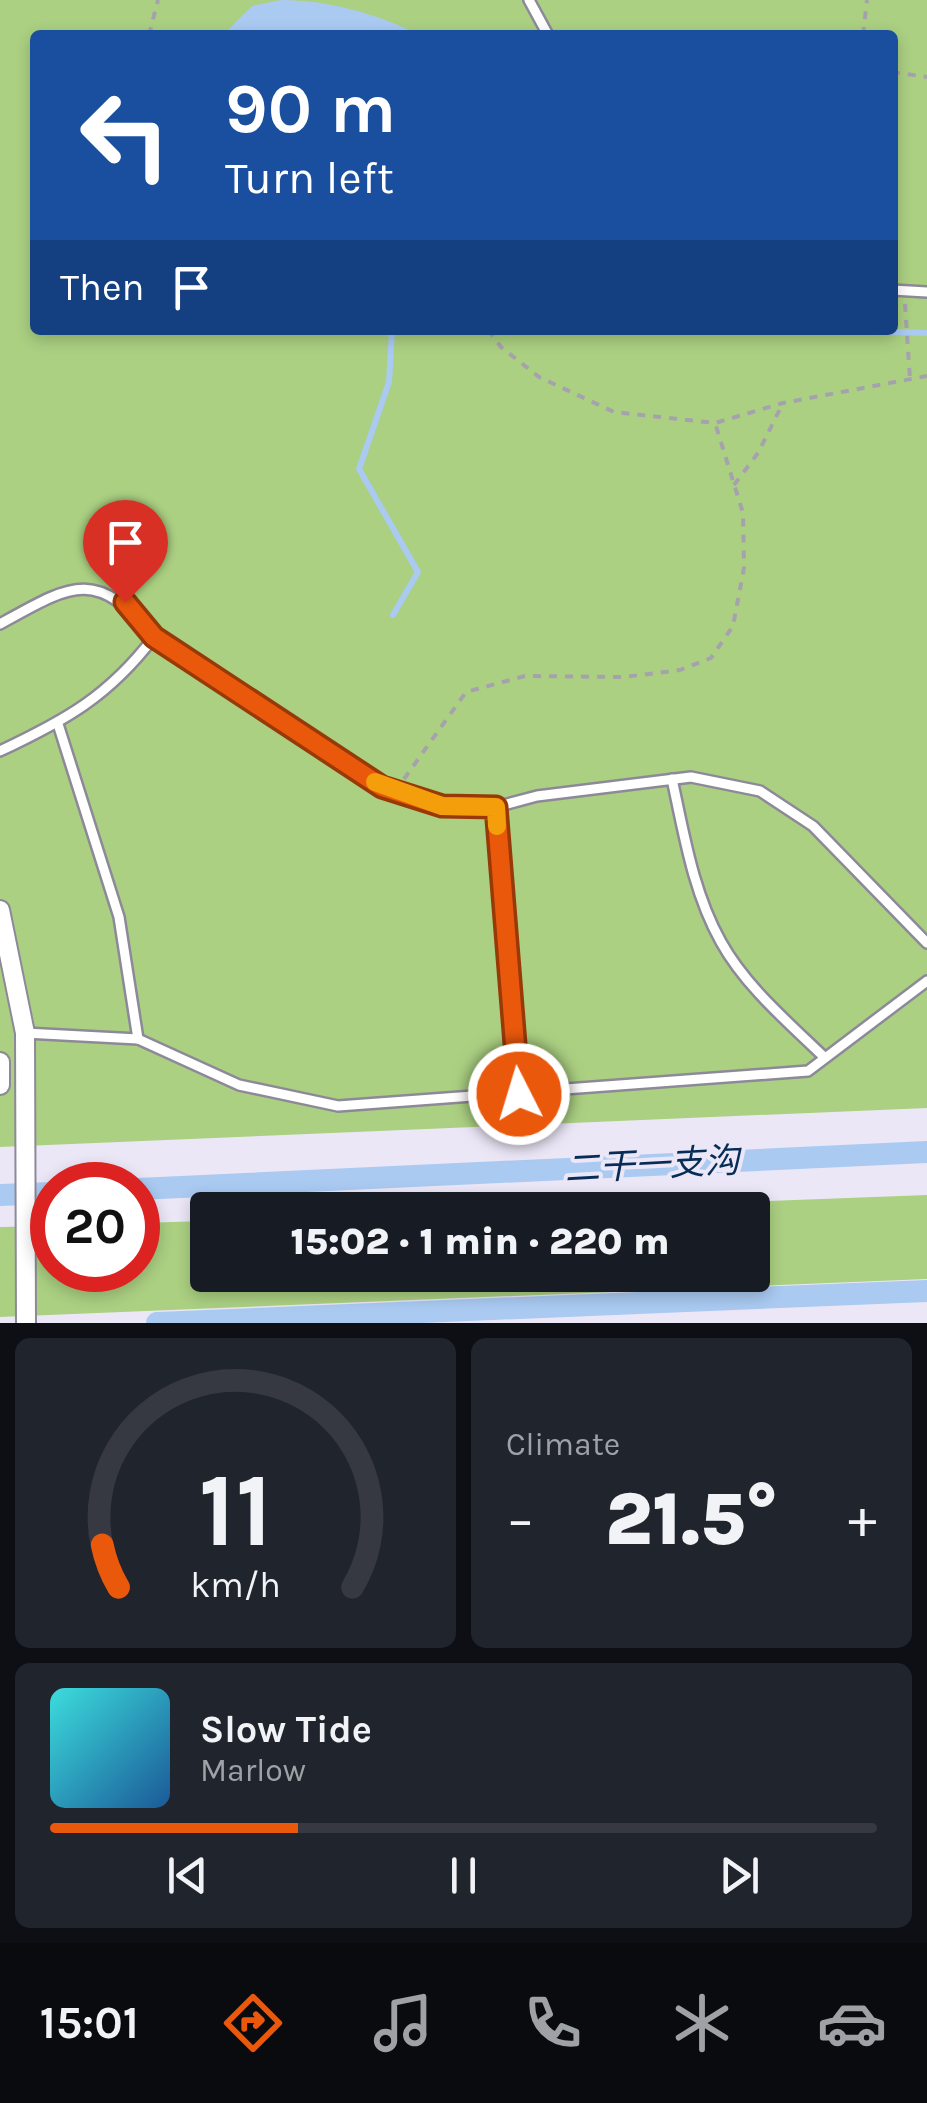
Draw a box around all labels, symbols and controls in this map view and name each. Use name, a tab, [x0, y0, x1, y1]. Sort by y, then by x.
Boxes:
text: 90 m	[225, 68, 396, 150]
icon: left	[60, 70, 190, 200]
text: Turn left	[225, 152, 394, 204]
icon: arrive	[164, 260, 219, 315]
text: Then	[60, 265, 144, 310]
pin	[83, 500, 168, 603]
icon: arrive	[98, 515, 153, 570]
position arrow	[467, 1042, 571, 1146]
water label: 二干一支沟	[564, 1140, 744, 1190]
speed limit sign: 20	[30, 1162, 160, 1292]
text: 15:02 · 1 min · 220 m	[290, 1219, 670, 1264]
text: Climate	[506, 1426, 620, 1463]
text: 11	[198, 1450, 273, 1571]
text: 21.5°	[605, 1475, 778, 1563]
text: −	[506, 1487, 535, 1551]
text: +	[848, 1487, 877, 1551]
text: km/h	[190, 1564, 281, 1606]
text: Slow Tide	[200, 1707, 372, 1752]
text: Marlow	[200, 1752, 306, 1789]
icon: previous	[160, 1848, 215, 1903]
icon: pause	[436, 1848, 491, 1903]
icon: next	[712, 1848, 767, 1903]
icon: directions	[218, 1988, 288, 2058]
icon: music	[368, 1988, 438, 2058]
icon: phone	[518, 1988, 588, 2058]
icon: climate	[667, 1988, 737, 2058]
icon: car	[817, 1988, 887, 2058]
text: 15:01	[40, 1997, 139, 2049]

